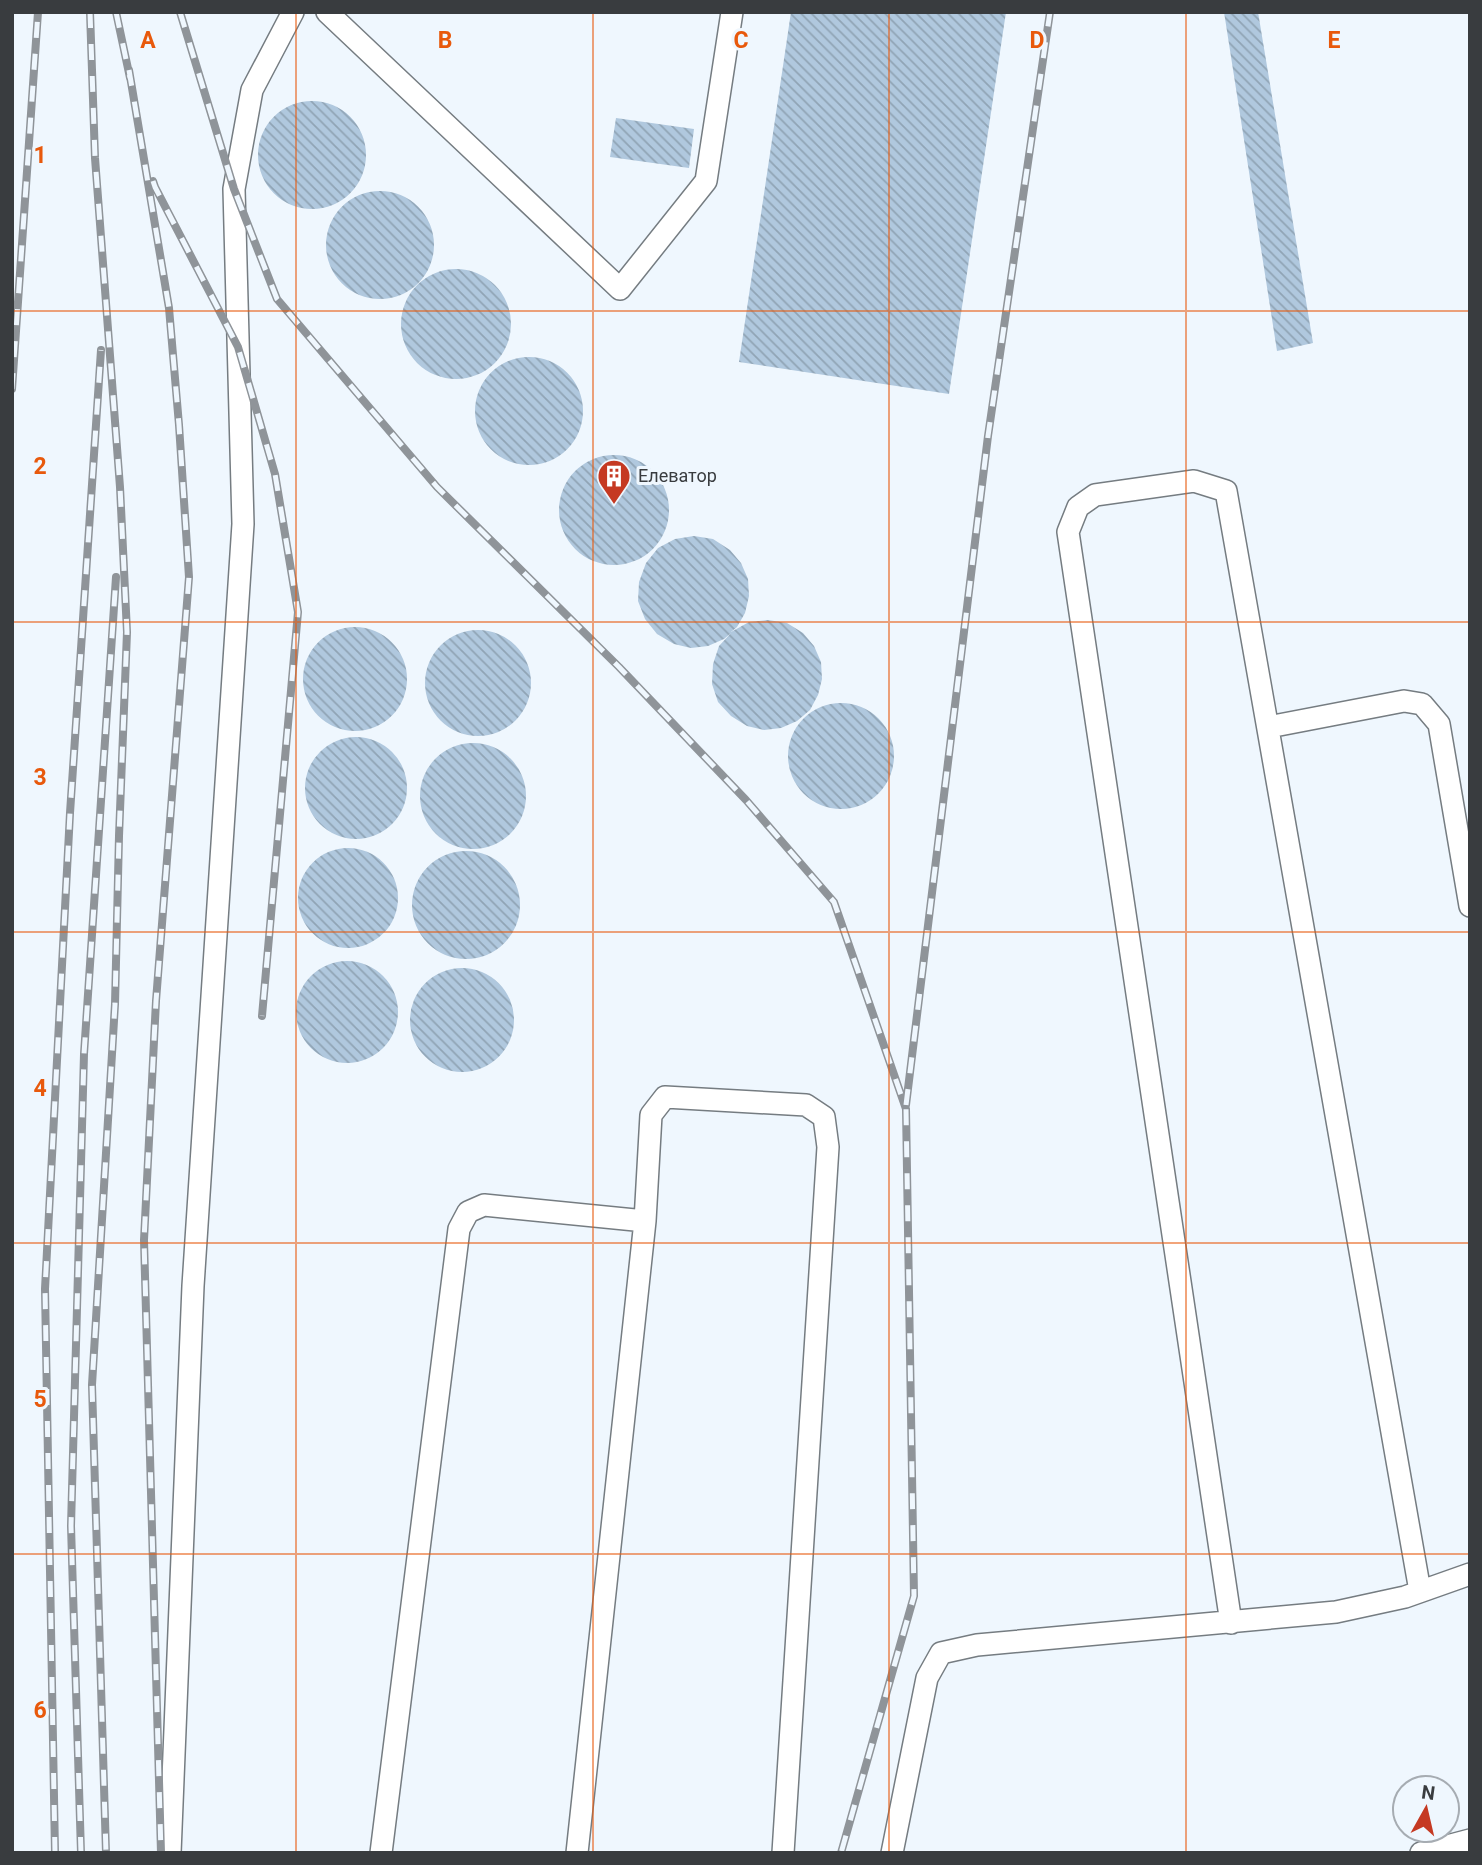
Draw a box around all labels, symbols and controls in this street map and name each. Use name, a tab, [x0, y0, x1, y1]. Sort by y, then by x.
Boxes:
text: A	[140, 27, 156, 54]
text: B	[438, 27, 452, 54]
text: C	[733, 27, 749, 54]
text: D	[1030, 27, 1044, 54]
text: E	[1328, 27, 1341, 54]
text: 1	[33, 142, 47, 169]
text: 2	[33, 453, 47, 480]
building icon: Елеватор	[595, 457, 633, 506]
place label: Елеватор	[638, 465, 717, 486]
text: 3	[33, 764, 47, 791]
text: 4	[33, 1075, 47, 1102]
text: 5	[33, 1386, 47, 1413]
text: 6	[33, 1697, 47, 1724]
north arrow	[1391, 1774, 1461, 1844]
text: N	[1420, 1780, 1437, 1805]

